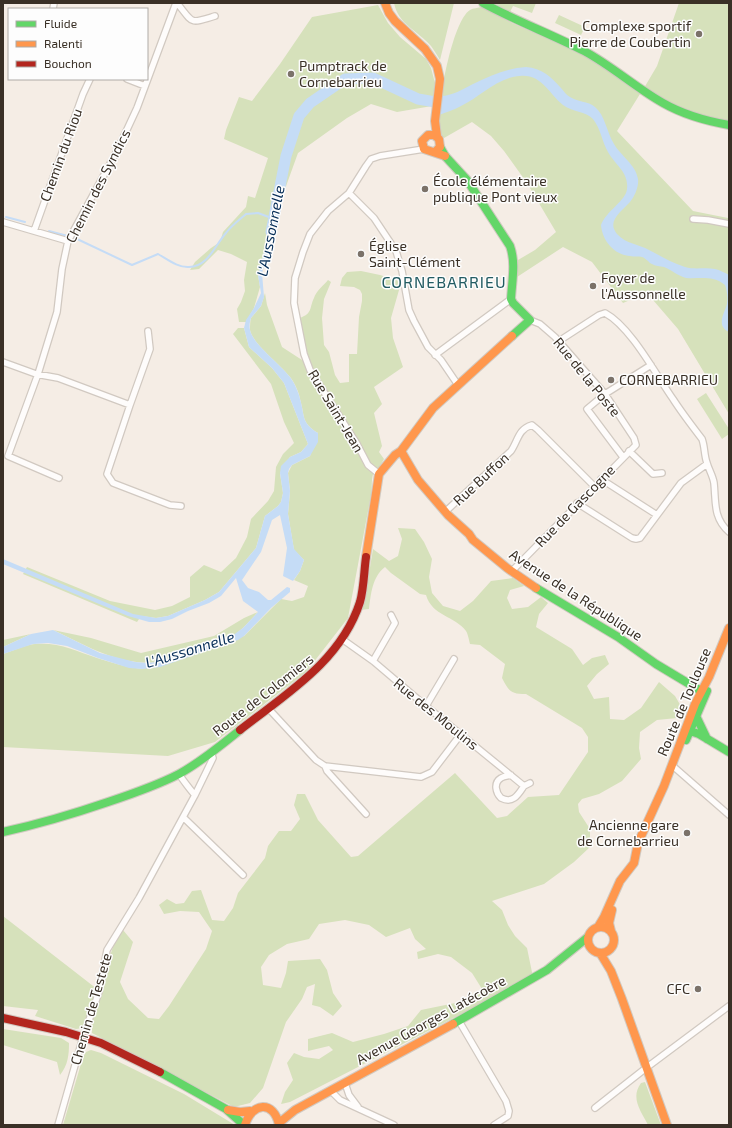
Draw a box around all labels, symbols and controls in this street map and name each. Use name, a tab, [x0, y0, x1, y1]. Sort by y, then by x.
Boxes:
legend	[8, 8, 148, 80]
text: Fluide	[44, 16, 77, 30]
place label: Complexe sportif Pierre de Coubertin	[569, 17, 692, 50]
marker: Complexe sportif Pierre de Coubertin	[694, 29, 704, 39]
text: Ralenti	[44, 36, 83, 50]
text: Bouchon	[44, 56, 92, 70]
place label: Pumptrack de Cornebarrieu	[299, 57, 387, 90]
marker: Pumptrack de Cornebarrieu	[286, 69, 296, 79]
street label: Chemin du Riou	[36, 106, 85, 204]
street label: Chemin des Syndics	[62, 126, 134, 245]
place label: École élémentaire publique Pont vieux	[433, 172, 558, 205]
water label: L'Aussonnelle	[252, 184, 288, 278]
marker: École élémentaire publique Pont vieux	[420, 184, 430, 194]
place label: Église Saint-Clément	[369, 237, 461, 270]
marker: Église Saint-Clément	[356, 249, 366, 259]
place label: Foyer de l'Aussonnelle	[601, 269, 686, 302]
district label: CORNEBARRIEU	[381, 272, 507, 291]
marker: Foyer de l'Aussonnelle	[588, 281, 598, 291]
street label: Rue de la Poste	[550, 334, 625, 420]
street label: Rue Saint-Jean	[305, 366, 368, 455]
place label: CORNEBARRIEU	[619, 371, 718, 388]
marker: CORNEBARRIEU	[606, 375, 616, 385]
street label: Rue Buffon	[449, 449, 512, 509]
street label: Rue de Gascogne	[531, 461, 618, 550]
street label: Avenue de la République	[507, 545, 646, 644]
water label: L'Aussonnelle	[143, 627, 237, 671]
street label: Route de Toulouse	[653, 645, 714, 759]
street label: Route de Colomiers	[209, 650, 316, 739]
street label: Rue des Moulins	[390, 674, 482, 753]
place label: Ancienne gare de Cornebarrieu	[577, 816, 679, 849]
marker: Ancienne gare de Cornebarrieu	[682, 828, 692, 838]
street label: Chemin de Testete	[66, 951, 115, 1067]
street label: Avenue Georges Latécoère	[353, 971, 508, 1068]
place label: CFC	[667, 980, 690, 997]
marker: CFC	[693, 984, 703, 994]

